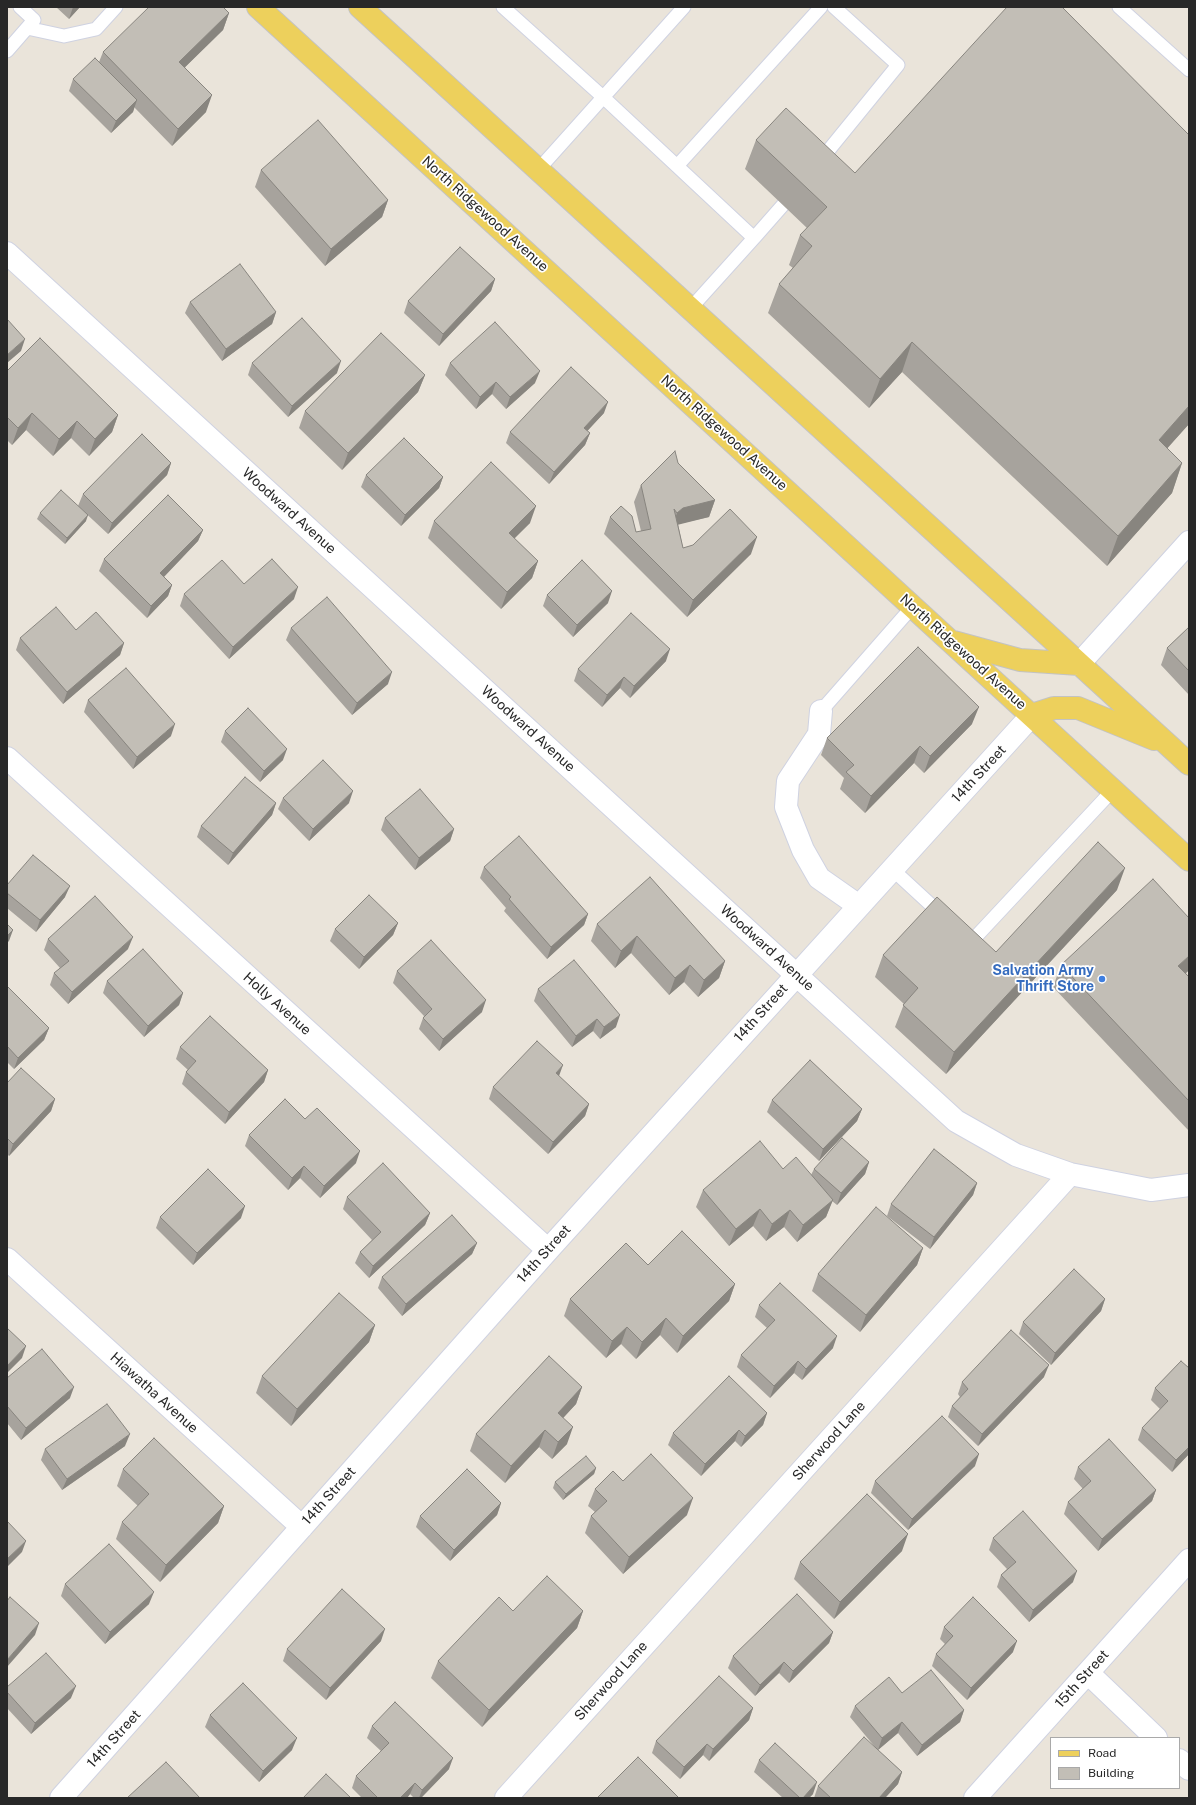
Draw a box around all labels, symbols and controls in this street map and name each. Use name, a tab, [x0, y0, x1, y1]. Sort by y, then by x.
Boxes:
street label: North Ridgewood Avenue	[418, 153, 552, 275]
street label: North Ridgewood Avenue	[657, 372, 791, 494]
street label: Woodward Avenue	[239, 464, 339, 558]
street label: North Ridgewood Avenue	[896, 591, 1030, 713]
street label: Woodward Avenue	[478, 682, 578, 776]
street label: 14th Street	[948, 742, 1010, 806]
street label: Woodward Avenue	[717, 901, 817, 995]
place label: Salvation Army Thrift Store	[992, 963, 1094, 996]
street label: Holly Avenue	[240, 969, 314, 1039]
marker: Salvation Army Thrift Store	[1097, 974, 1107, 984]
street label: 14th Street	[731, 981, 791, 1045]
street label: 14th Street	[514, 1222, 574, 1286]
street label: Hiawatha Avenue	[107, 1349, 201, 1437]
street label: Sherwood Lane	[789, 1398, 869, 1484]
street label: 14th Street	[299, 1464, 359, 1528]
street label: Sherwood Lane	[571, 1638, 651, 1724]
street label: 15th Street	[1052, 1646, 1112, 1712]
street label: 14th Street	[84, 1707, 144, 1771]
legend	[1050, 1737, 1180, 1789]
text: Road	[1088, 1746, 1116, 1760]
text: Building	[1088, 1766, 1134, 1780]

